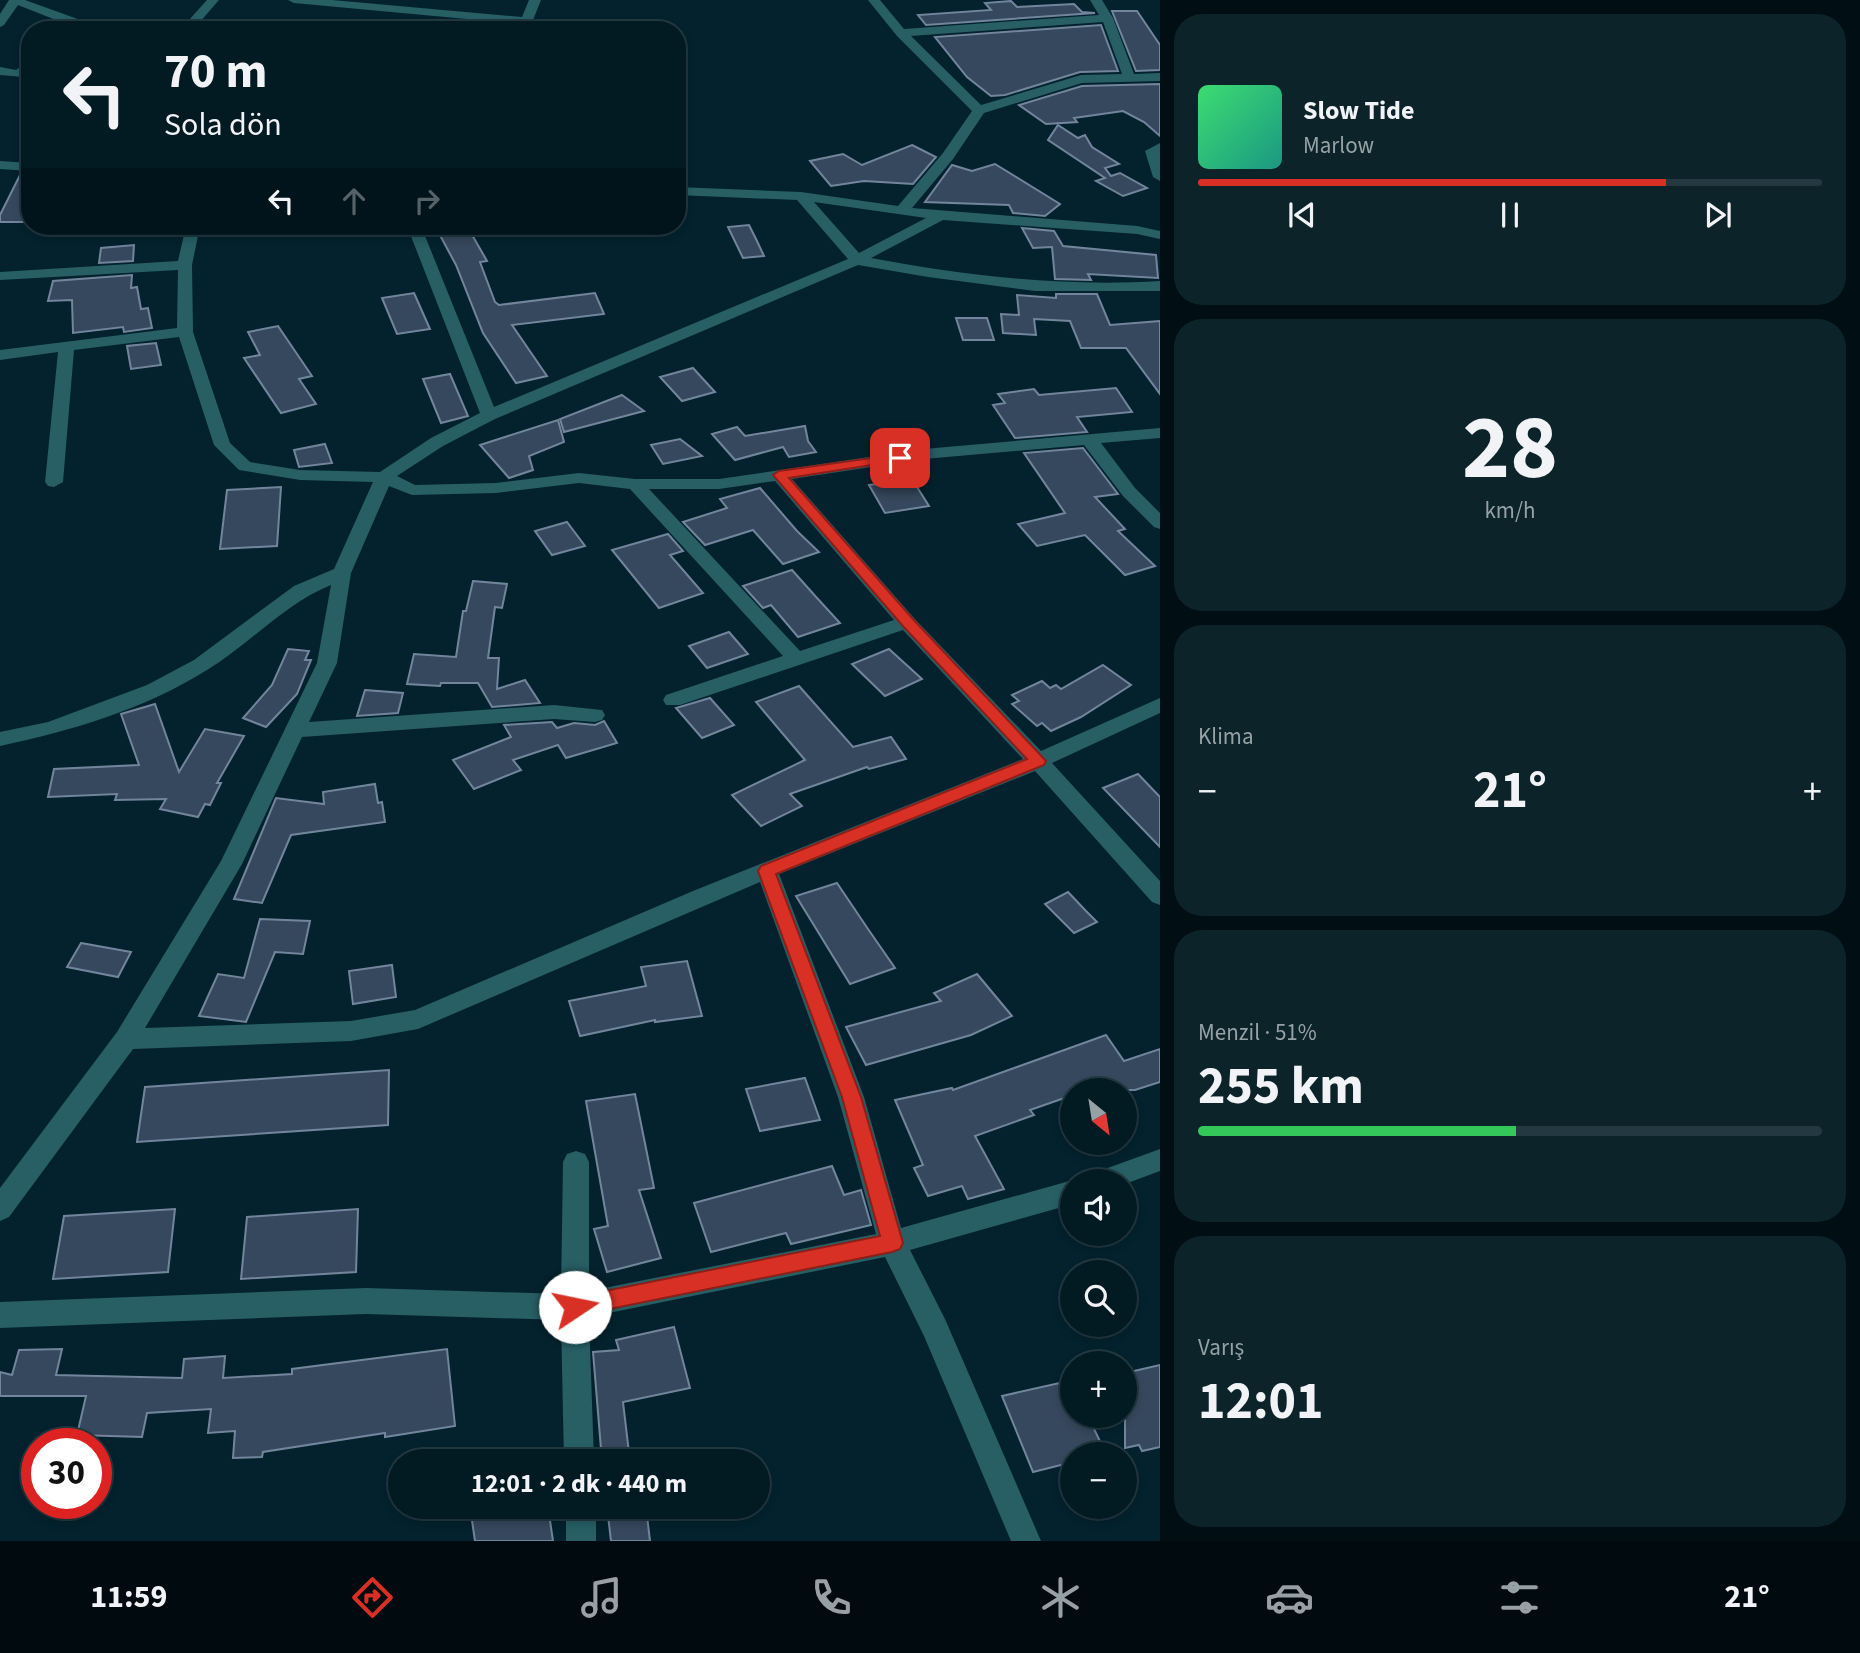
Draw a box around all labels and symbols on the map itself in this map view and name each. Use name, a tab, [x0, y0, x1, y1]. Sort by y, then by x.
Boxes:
pin	[870, 428, 930, 488]
north arrow	[1060, 1078, 1138, 1155]
position arrow	[538, 1270, 612, 1344]
speed limit sign: 30	[21, 1428, 112, 1519]

